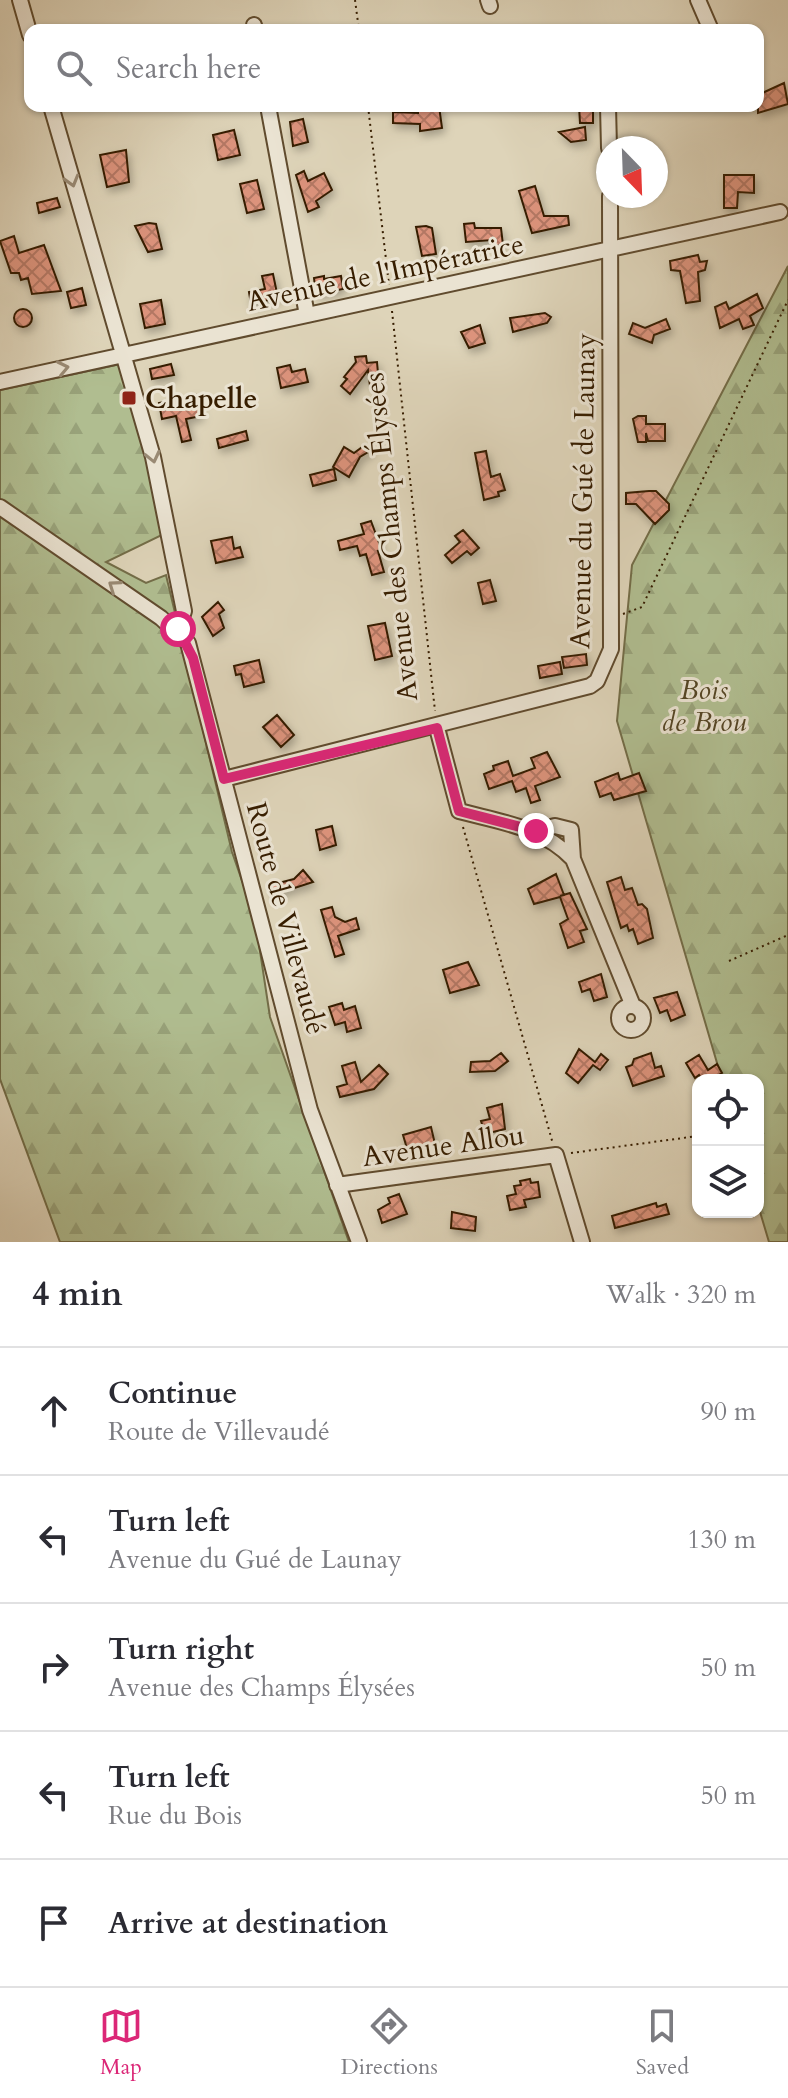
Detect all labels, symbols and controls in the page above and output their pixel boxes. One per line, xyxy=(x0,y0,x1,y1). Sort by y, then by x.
search box xyxy=(24,24,764,112)
icon: search xyxy=(52,46,96,90)
text: Search here xyxy=(116,48,261,89)
north arrow xyxy=(596,136,668,208)
one-way arrow xyxy=(63,174,79,187)
street label: Avenue de l'Impératrice xyxy=(243,225,527,321)
street label: Avenue du Gué de Launay xyxy=(561,332,605,649)
one-way arrow xyxy=(56,360,69,377)
street label: Avenue des Champs Élysées xyxy=(355,371,427,703)
place label: Chapelle xyxy=(145,380,257,418)
marker: Chapelle xyxy=(120,389,138,407)
one-way arrow xyxy=(143,449,160,463)
one-way arrow xyxy=(109,581,123,596)
route start xyxy=(160,611,196,647)
park label: Bois de Brou xyxy=(661,671,747,741)
street label: Route de Villevaudé xyxy=(237,798,335,1038)
route end xyxy=(518,813,554,849)
map controls xyxy=(692,1074,764,1218)
button: locate xyxy=(692,1074,764,1146)
street label: Avenue Allou xyxy=(360,1116,526,1176)
button: layers xyxy=(692,1146,764,1218)
text: 4 min xyxy=(32,1271,123,1317)
text: Walk · 320 m xyxy=(606,1277,756,1312)
text: Continue xyxy=(108,1373,237,1414)
icon: ahead xyxy=(32,1389,76,1433)
text: 90 m xyxy=(700,1394,756,1429)
text: Route de Villevaudé xyxy=(108,1414,330,1449)
text: Turn left xyxy=(108,1501,230,1542)
icon: left xyxy=(32,1517,76,1561)
text: 130 m xyxy=(687,1522,756,1557)
text: Avenue du Gué de Launay xyxy=(108,1542,402,1577)
text: Turn right xyxy=(108,1629,254,1670)
icon: right xyxy=(32,1645,76,1689)
text: 50 m xyxy=(700,1650,756,1685)
text: Avenue des Champs Élysées xyxy=(108,1670,415,1705)
text: Turn left xyxy=(108,1757,230,1798)
icon: left xyxy=(32,1773,76,1817)
text: 50 m xyxy=(700,1778,756,1813)
text: Rue du Bois xyxy=(108,1798,242,1833)
icon: arrive xyxy=(32,1901,76,1945)
text: Arrive at destination xyxy=(108,1903,388,1944)
tab: Map xyxy=(99,2004,143,2082)
tab: Directions xyxy=(341,2004,438,2082)
tab: Saved xyxy=(636,2004,689,2082)

